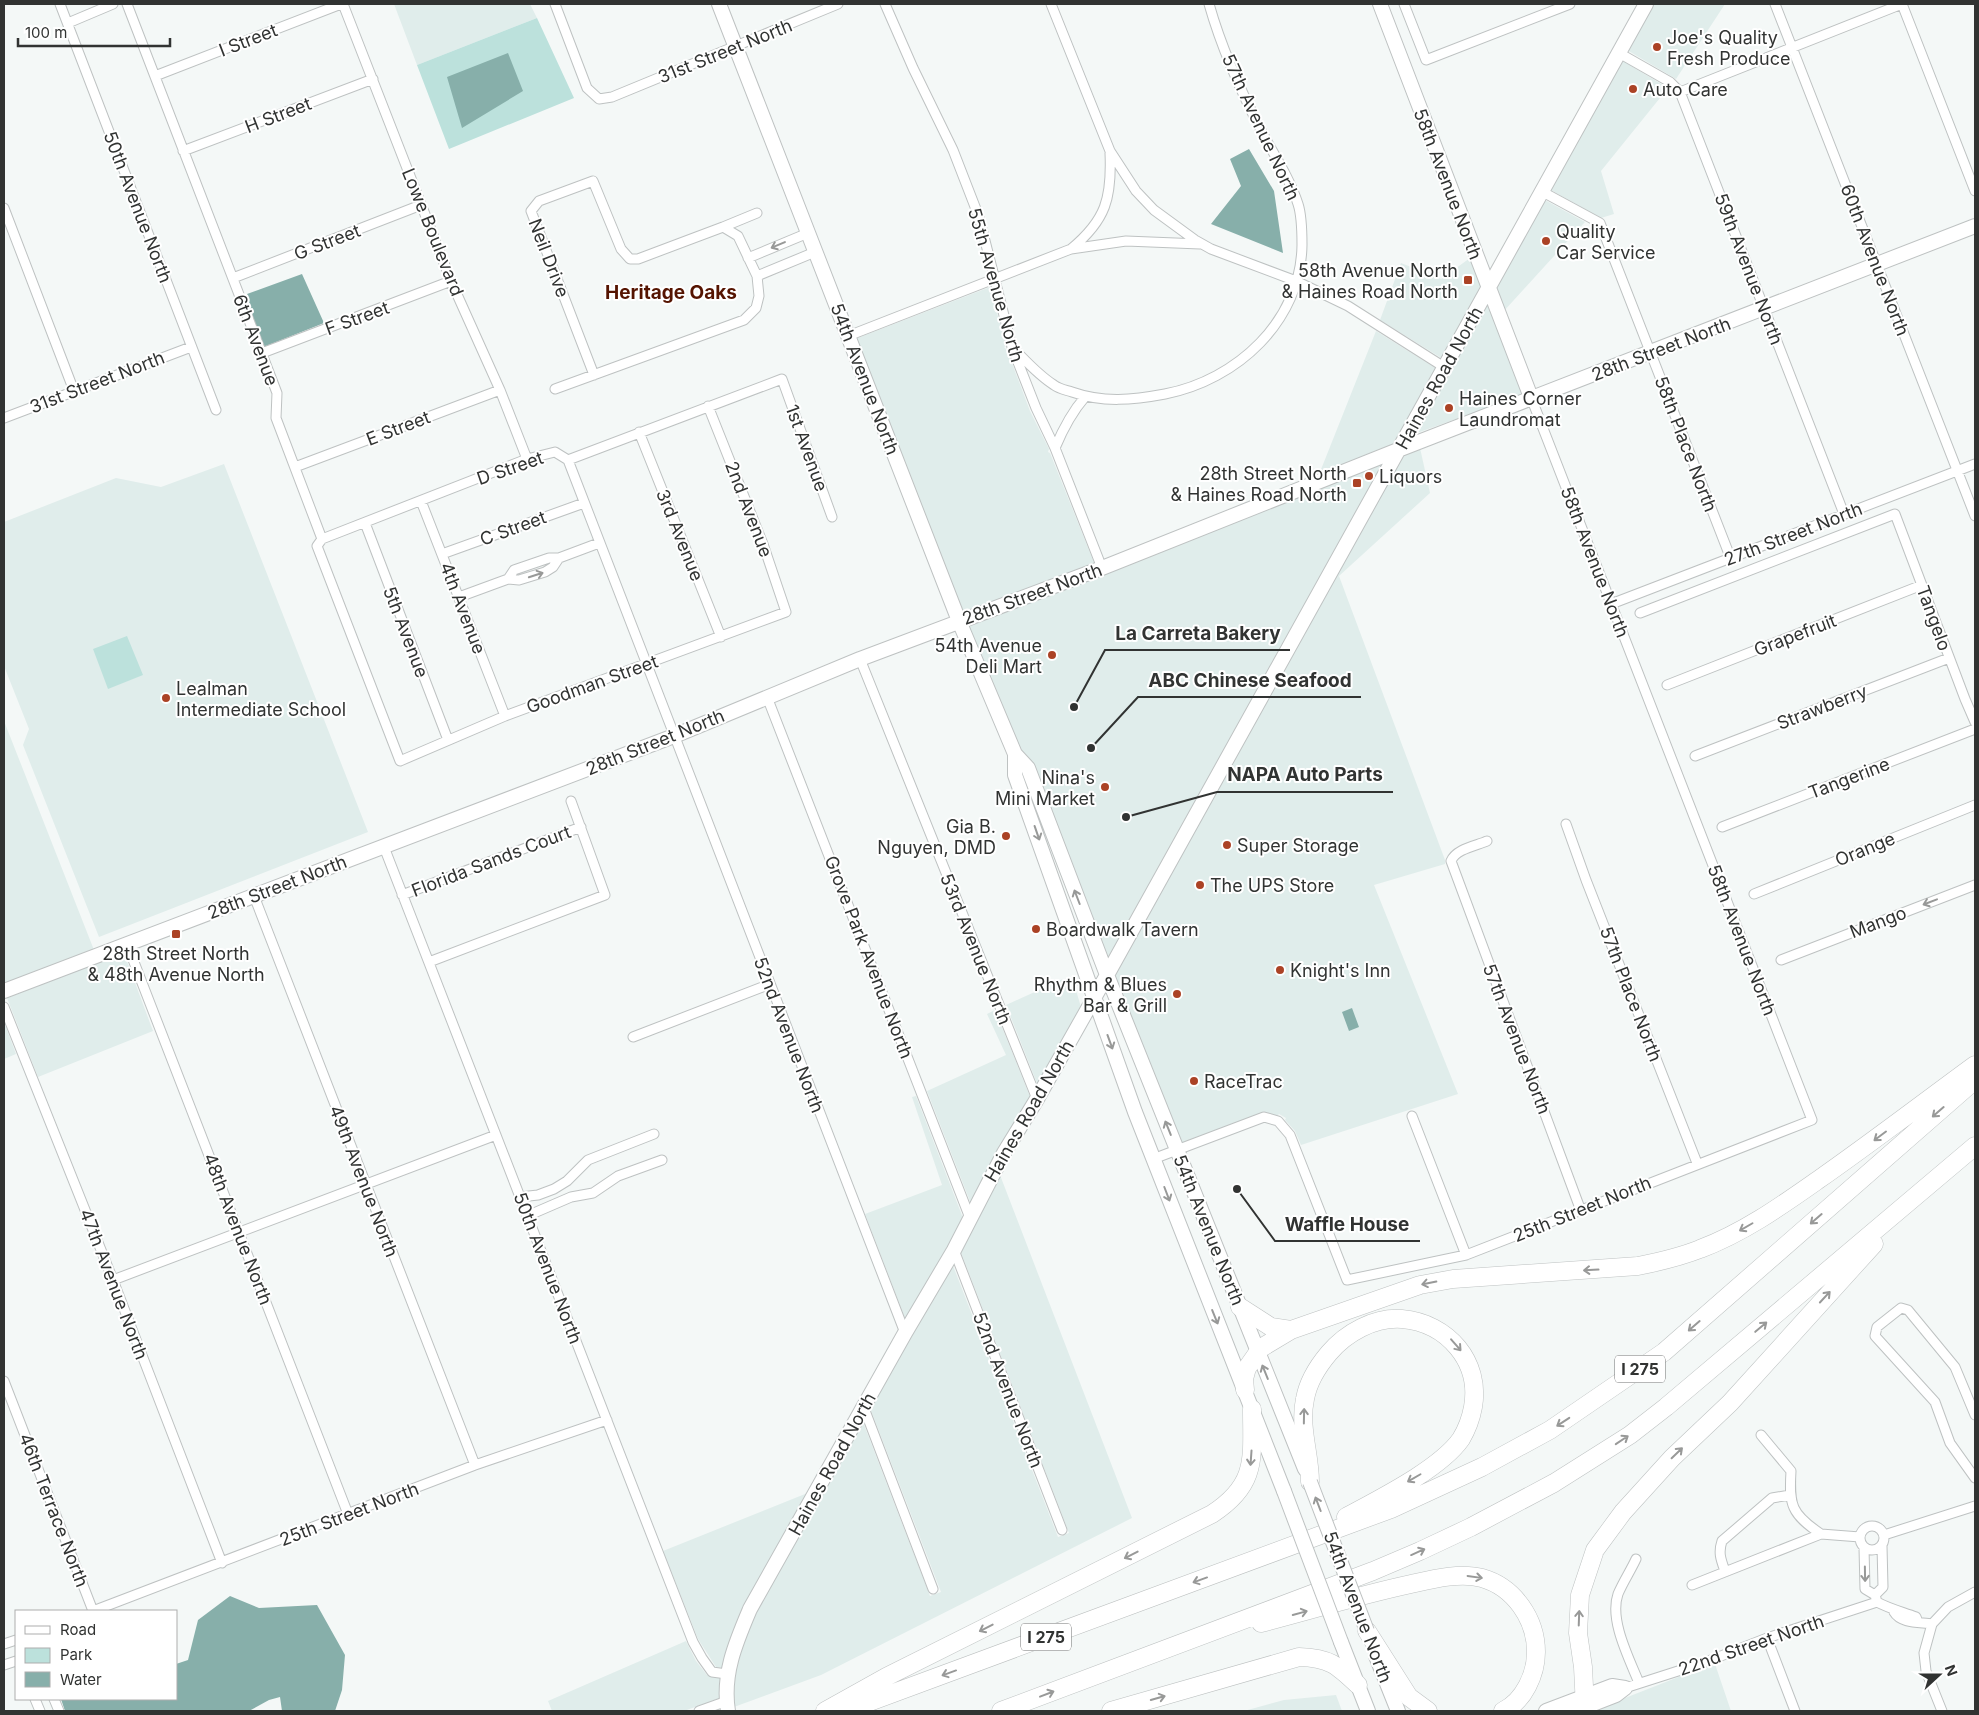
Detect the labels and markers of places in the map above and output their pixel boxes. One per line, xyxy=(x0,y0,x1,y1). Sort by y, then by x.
place label: Joe's Quality Fresh Produce xyxy=(1667,27,1791,69)
marker: Joe's Quality Fresh Produce xyxy=(1651,41,1663,53)
place label: Auto Care xyxy=(1643,79,1728,100)
marker: Auto Care xyxy=(1627,83,1639,95)
place label: Quality Car Service xyxy=(1556,221,1655,263)
marker: Quality Car Service xyxy=(1540,235,1552,247)
place label: 58th Avenue North & Haines Road North xyxy=(1281,260,1458,302)
marker: 58th Avenue North & Haines Road North xyxy=(1462,274,1474,286)
place label: Haines Corner Laundromat xyxy=(1459,388,1582,430)
marker: Haines Corner Laundromat xyxy=(1443,402,1455,414)
place label: 28th Street North & Haines Road North xyxy=(1170,463,1347,505)
place label: Liquors xyxy=(1379,466,1442,487)
marker: Liquors xyxy=(1363,470,1375,482)
marker: 28th Street North & Haines Road North xyxy=(1351,477,1363,489)
callout: La Carreta Bakery xyxy=(1105,616,1290,650)
place label: 54th Avenue Deli Mart xyxy=(935,635,1042,677)
marker: 54th Avenue Deli Mart xyxy=(1046,649,1058,661)
callout: ABC Chinese Seafood xyxy=(1138,663,1361,697)
place label: Lealman Intermediate School xyxy=(176,678,346,720)
marker: Lealman Intermediate School xyxy=(160,692,172,704)
callout: NAPA Auto Parts xyxy=(1217,758,1393,792)
place label: Nina's Mini Market xyxy=(995,767,1095,809)
marker: Nina's Mini Market xyxy=(1099,781,1111,793)
place label: Gia B. Nguyen, DMD xyxy=(877,816,996,858)
marker: Gia B. Nguyen, DMD xyxy=(1000,830,1012,842)
place label: Super Storage xyxy=(1237,835,1359,856)
marker: Super Storage xyxy=(1221,839,1233,851)
place label: The UPS Store xyxy=(1210,875,1334,896)
marker: The UPS Store xyxy=(1194,879,1206,891)
place label: Boardwalk Tavern xyxy=(1046,919,1199,940)
marker: Boardwalk Tavern xyxy=(1030,923,1042,935)
marker: 28th Street North & 48th Avenue North xyxy=(170,928,182,940)
place label: 28th Street North & 48th Avenue North xyxy=(87,943,265,985)
place label: Knight's Inn xyxy=(1290,960,1391,981)
marker: Knight's Inn xyxy=(1274,964,1286,976)
place label: Rhythm & Blues Bar & Grill xyxy=(1034,974,1167,1016)
marker: Rhythm & Blues Bar & Grill xyxy=(1171,988,1183,1000)
place label: RaceTrac xyxy=(1204,1071,1283,1092)
marker: RaceTrac xyxy=(1188,1075,1200,1087)
callout: Waffle House xyxy=(1275,1207,1420,1241)

